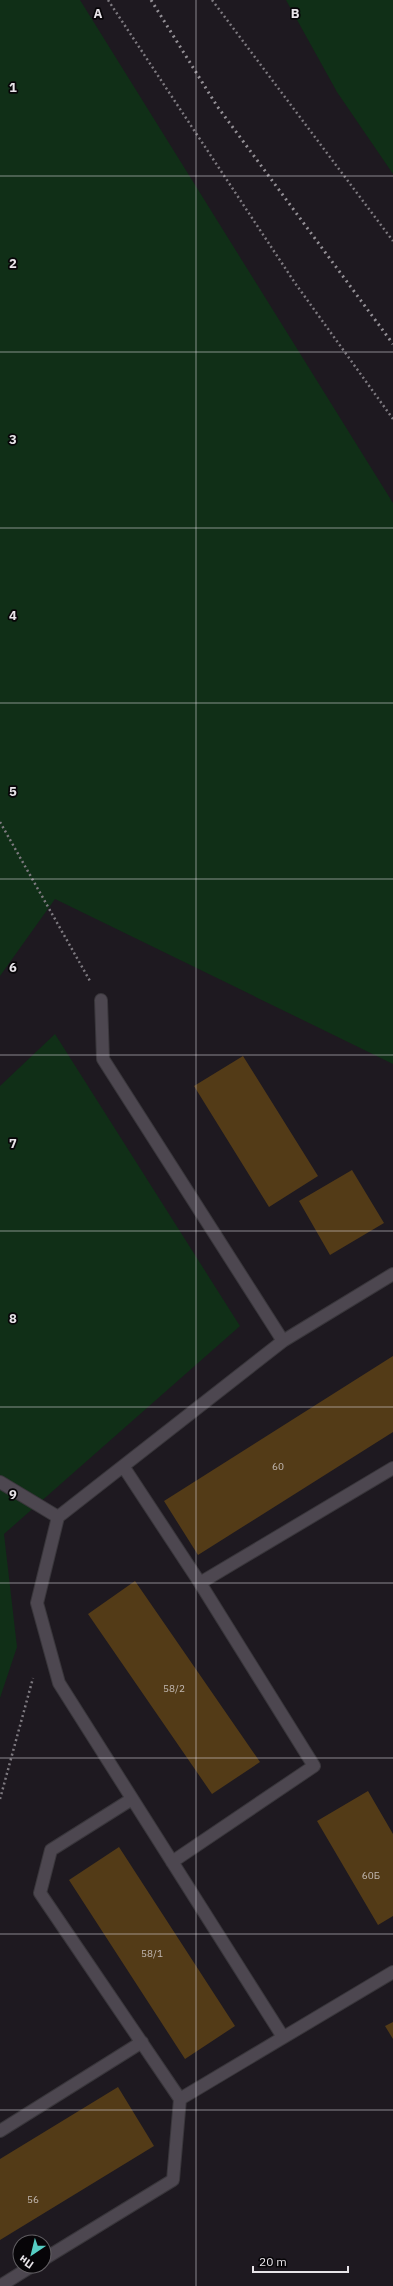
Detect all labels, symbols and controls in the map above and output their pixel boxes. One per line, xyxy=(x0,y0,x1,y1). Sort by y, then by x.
text: A xyxy=(94,5,103,22)
text: B xyxy=(291,5,300,22)
text: 1 xyxy=(9,79,17,96)
text: 2 xyxy=(9,255,17,272)
text: 3 xyxy=(9,431,17,448)
text: 4 xyxy=(9,607,17,624)
text: 5 xyxy=(9,783,17,800)
text: 6 xyxy=(9,959,17,976)
text: 7 xyxy=(9,1135,17,1152)
text: 8 xyxy=(9,1310,17,1327)
house number: 60 xyxy=(272,1460,284,1473)
text: 9 xyxy=(9,1486,17,1503)
house number: 58/2 xyxy=(163,1682,185,1695)
house number: 60Б xyxy=(362,1869,380,1882)
house number: 58/1 xyxy=(141,1947,163,1960)
house number: 56 xyxy=(27,2193,39,2206)
north arrow xyxy=(12,2234,52,2274)
scale bar xyxy=(253,2248,348,2274)
text: Пн xyxy=(16,2252,36,2272)
text: 20 m xyxy=(259,2254,287,2269)

